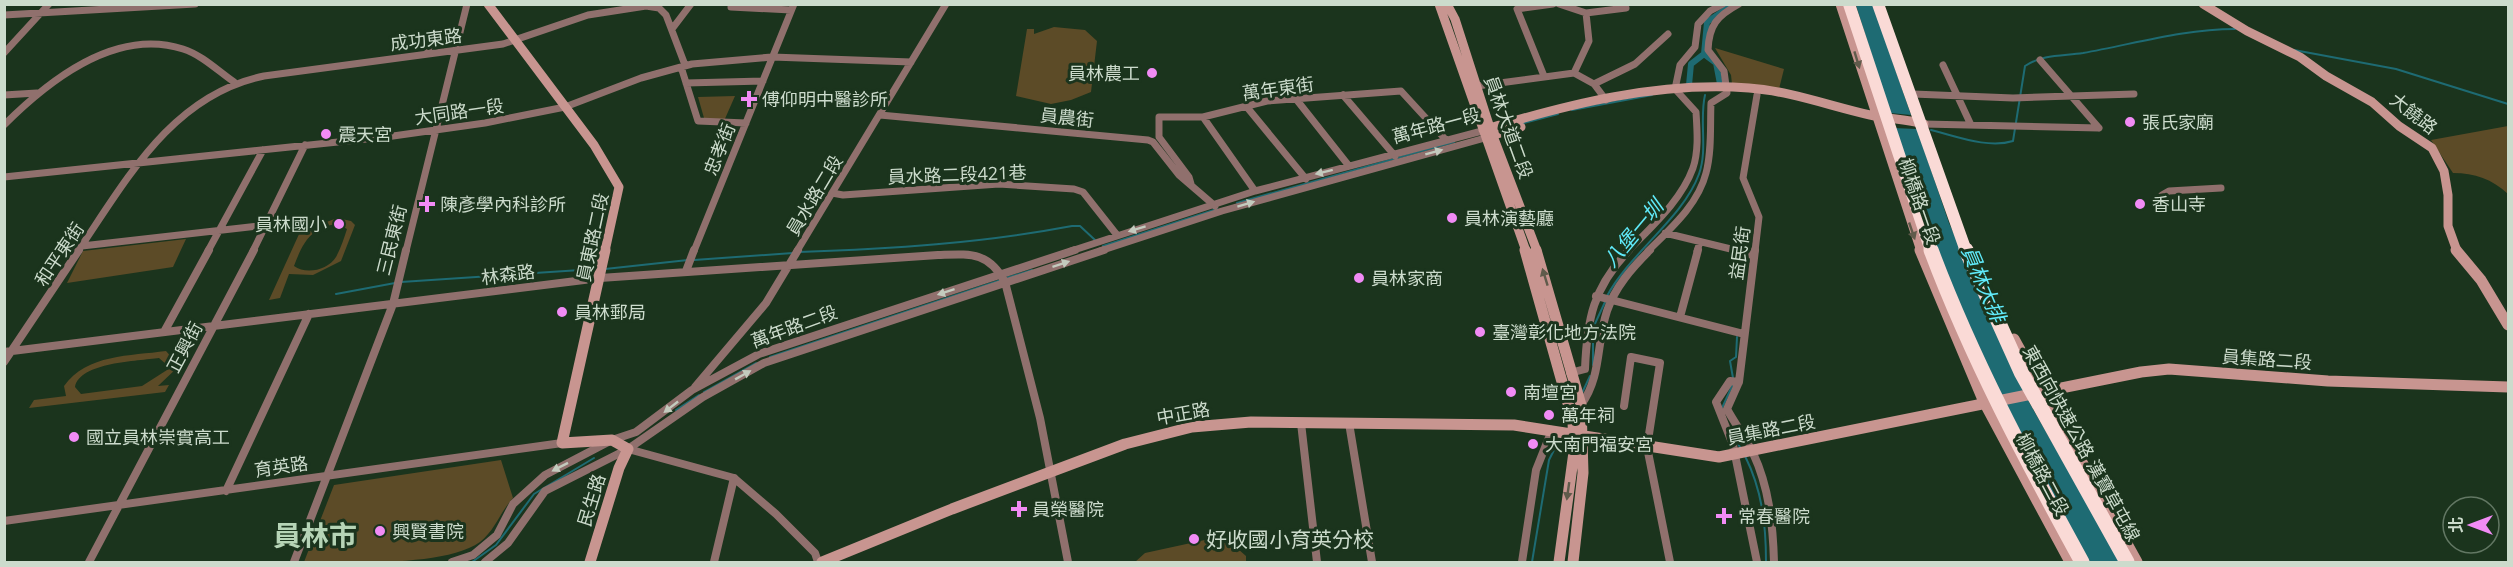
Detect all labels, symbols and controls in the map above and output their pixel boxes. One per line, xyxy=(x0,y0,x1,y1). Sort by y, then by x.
street label: 成功東路 xyxy=(389,23,463,55)
one-way arrow xyxy=(1853,51,1862,69)
place label: 員林農工 xyxy=(1068,61,1140,85)
marker: 員林農工 xyxy=(1145,66,1159,80)
street label: 萬年東街 xyxy=(1241,71,1315,105)
street label: 員林大道二段 xyxy=(1479,72,1539,182)
place label: 傅仰明中醫診所 xyxy=(762,87,888,111)
street label: 大饒路 xyxy=(2385,87,2443,139)
marker: 傅仰明中醫診所 xyxy=(740,90,758,108)
street label: 大同路一段 xyxy=(413,93,505,129)
street label: 員農街 xyxy=(1039,102,1095,132)
street label: 萬年路一段 xyxy=(1389,102,1483,148)
place label: 張氏家廟 xyxy=(2142,110,2214,134)
marker: 張氏家廟 xyxy=(2123,115,2137,129)
street label: 忠孝街 xyxy=(698,119,740,179)
place label: 震天宮 xyxy=(338,122,392,146)
marker: 震天宮 xyxy=(319,127,333,141)
one-way arrow xyxy=(1425,147,1443,156)
street label: 員水路二段 xyxy=(781,150,847,240)
street label: 柳橋路一段 xyxy=(1894,155,1946,247)
street label: 員水路二段421巷 xyxy=(887,160,1027,188)
one-way arrow xyxy=(1315,168,1333,178)
street label: 員東路二段 xyxy=(571,190,613,284)
water label: 八堡一圳 xyxy=(1597,191,1671,272)
place label: 陳彥學內科診所 xyxy=(440,192,566,216)
place label: 香山寺 xyxy=(2152,192,2206,216)
marker: 陳彥學內科診所 xyxy=(418,195,436,213)
marker: 香山寺 xyxy=(2133,197,2147,211)
one-way arrow xyxy=(1237,199,1255,208)
street label: 三民東街 xyxy=(371,202,411,278)
place label: 員林演藝廳 xyxy=(1464,206,1554,230)
marker: 員林演藝廳 xyxy=(1445,211,1459,225)
place label: 員林國小 xyxy=(255,212,327,236)
street label: 和平東街 xyxy=(29,217,89,291)
marker: 員林國小 xyxy=(332,217,346,231)
one-way arrow xyxy=(1907,222,1917,240)
one-way arrow xyxy=(1128,225,1146,234)
street label: 益民街 xyxy=(1723,225,1755,281)
water label: 員林大排 xyxy=(1956,242,2013,329)
street label: 林森路 xyxy=(480,259,536,289)
one-way arrow xyxy=(1052,259,1070,269)
place label: 員林家商 xyxy=(1371,266,1443,290)
one-way arrow xyxy=(1539,268,1549,286)
marker: 員林家商 xyxy=(1352,271,1366,285)
one-way arrow xyxy=(937,287,955,297)
street label: 萬年路二段 xyxy=(748,299,840,353)
place label: 員林郵局 xyxy=(574,300,646,324)
marker: 員林郵局 xyxy=(555,305,569,319)
street label: 正興街 xyxy=(161,318,207,376)
place label: 臺灣彰化地方法院 xyxy=(1492,320,1636,344)
marker: 臺灣彰化地方法院 xyxy=(1473,325,1487,339)
street label: 東西向快速公路 漢寶草屯線 xyxy=(2018,341,2146,545)
street label: 員集路二段 xyxy=(2221,344,2313,374)
one-way arrow xyxy=(735,370,752,380)
place label: 南壇宮 xyxy=(1523,380,1577,404)
marker: 南壇宮 xyxy=(1504,385,1518,399)
street label: 中正路 xyxy=(1154,396,1212,430)
one-way arrow xyxy=(663,401,679,413)
place label: 萬年祠 xyxy=(1561,403,1615,427)
marker: 萬年祠 xyxy=(1542,408,1556,422)
street label: 員集路二段 xyxy=(1725,409,1817,449)
place label: 國立員林崇實高工 xyxy=(86,425,230,449)
street label: 柳橋路二段 xyxy=(2011,429,2075,519)
marker: 國立員林崇實高工 xyxy=(67,430,81,444)
place label: 大南門福安宮 xyxy=(1545,432,1653,456)
marker: 大南門福安宮 xyxy=(1526,437,1540,451)
street label: 育英路 xyxy=(253,450,309,482)
one-way arrow xyxy=(552,463,569,472)
street label: 民生路 xyxy=(572,471,610,529)
one-way arrow xyxy=(1564,482,1573,501)
north arrow xyxy=(2441,495,2501,555)
place label: 員榮醫院 xyxy=(1032,497,1104,521)
marker: 員榮醫院 xyxy=(1010,500,1028,518)
place label: 常春醫院 xyxy=(1738,504,1810,528)
marker: 常春醫院 xyxy=(1715,507,1733,525)
district label: 員林市 xyxy=(273,516,357,554)
text: 北 xyxy=(2445,517,2467,533)
place label: 興賢書院 xyxy=(392,519,464,543)
marker: 興賢書院 xyxy=(373,524,387,538)
place label: 好收國小育英分校 xyxy=(1206,525,1374,553)
marker: 好收國小育英分校 xyxy=(1187,532,1201,546)

